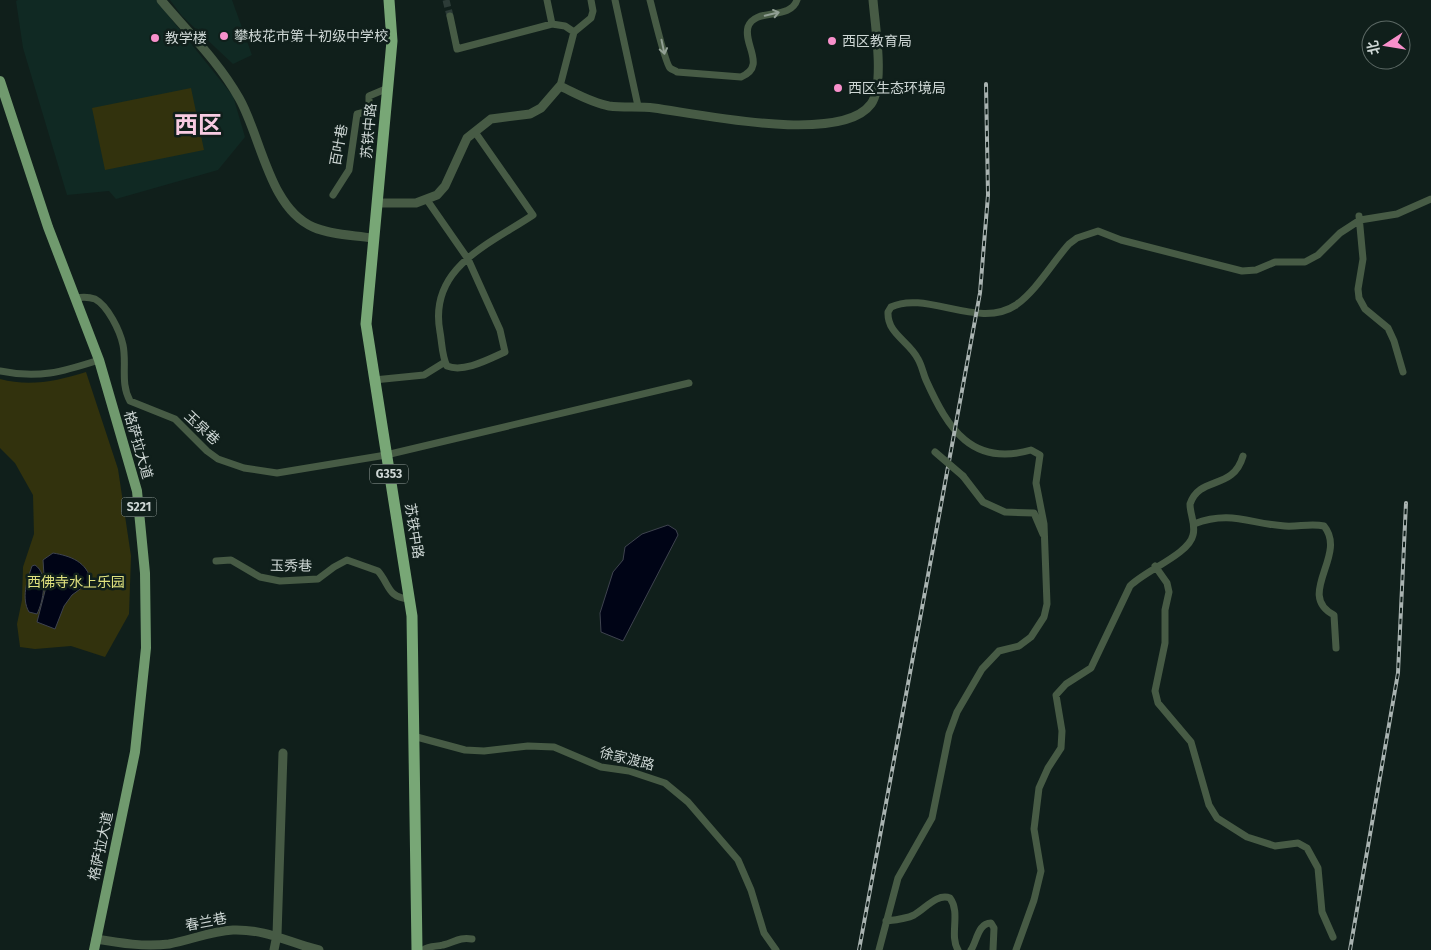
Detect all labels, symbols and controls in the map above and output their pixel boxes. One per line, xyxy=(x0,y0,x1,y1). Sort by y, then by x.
one-way arrow xyxy=(764,9,780,19)
north arrow xyxy=(1361,20,1411,70)
place label: 攀枝花市第十初级中学校 xyxy=(234,28,388,45)
place label: 教学楼 xyxy=(165,30,207,47)
marker: 攀枝花市第十初级中学校 xyxy=(218,30,230,42)
marker: 教学楼 xyxy=(149,32,161,44)
place label: 西区教育局 xyxy=(842,33,912,50)
marker: 西区教育局 xyxy=(826,35,838,47)
one-way arrow xyxy=(659,38,668,54)
text: 北 xyxy=(1364,39,1384,56)
place label: 西区生态环境局 xyxy=(848,80,946,97)
marker: 西区生态环境局 xyxy=(832,82,844,94)
street label: 苏铁中路 xyxy=(358,102,380,160)
district label: 西区 xyxy=(174,111,222,139)
street label: 百叶巷 xyxy=(327,123,351,167)
street label: 玉泉巷 xyxy=(181,407,223,449)
street label: 格萨拉大道 xyxy=(120,409,156,481)
road number: G353 xyxy=(370,464,408,484)
road number: S221 xyxy=(122,498,156,516)
street label: 苏铁中路 xyxy=(401,502,427,560)
street label: 玉秀巷 xyxy=(270,557,312,575)
park label: 西佛寺水上乐园 xyxy=(27,574,125,591)
street label: 徐家渡路 xyxy=(598,744,656,774)
street label: 格萨拉大道 xyxy=(85,810,117,882)
street label: 春兰巷 xyxy=(184,910,228,934)

